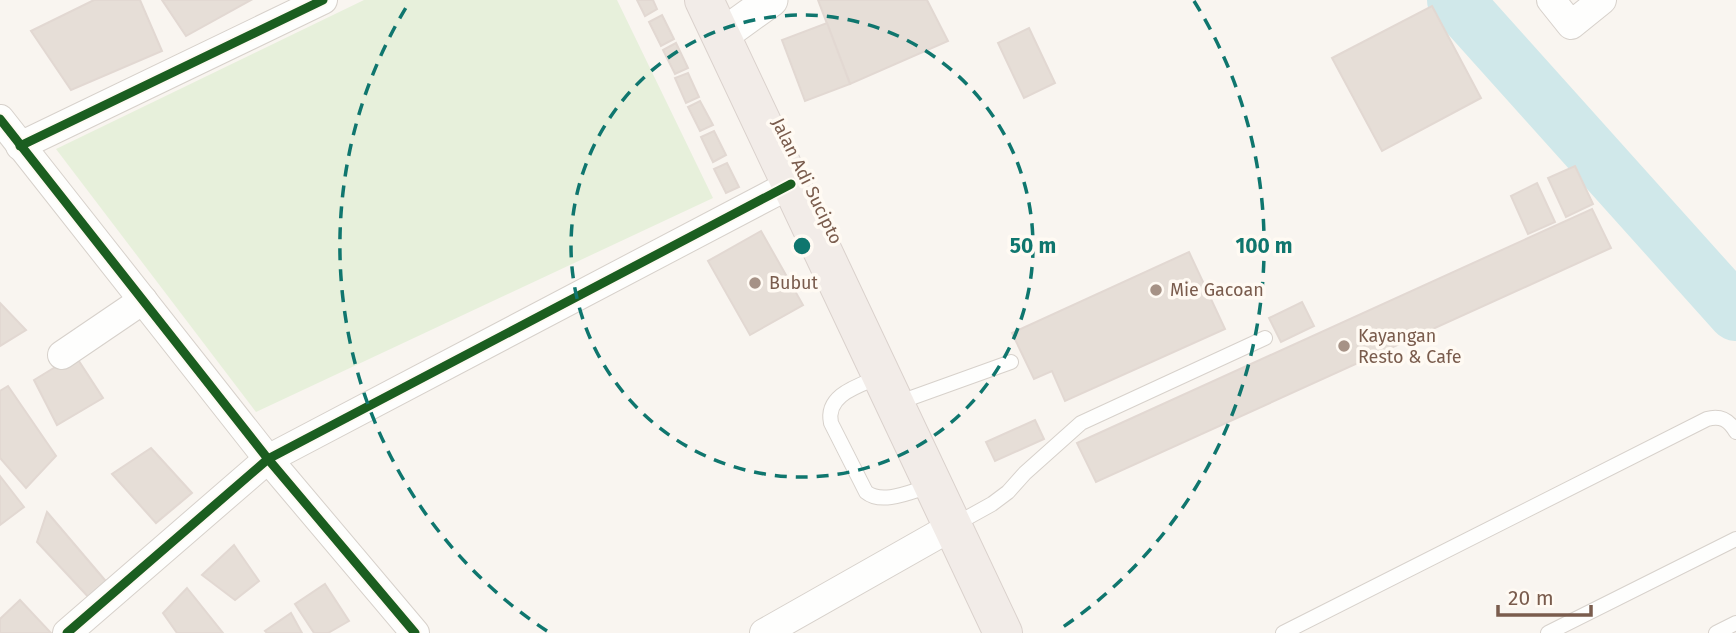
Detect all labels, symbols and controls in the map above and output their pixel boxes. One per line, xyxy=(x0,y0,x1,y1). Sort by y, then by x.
street label: Jalan Adi Sucipto xyxy=(767,114,847,248)
text: 50 m xyxy=(1010,233,1056,259)
text: 100 m xyxy=(1235,233,1293,259)
centre of rings xyxy=(790,234,814,258)
place label: Bubut xyxy=(769,272,819,294)
marker: Bubut xyxy=(747,275,763,291)
place label: Mie Gacoan xyxy=(1170,279,1264,301)
marker: Mie Gacoan xyxy=(1148,282,1164,298)
place label: Kayangan Resto & Cafe xyxy=(1358,325,1462,368)
marker: Kayangan Resto & Cafe xyxy=(1336,338,1352,354)
scale bar xyxy=(1498,574,1591,618)
text: 20 m xyxy=(1508,585,1554,611)

